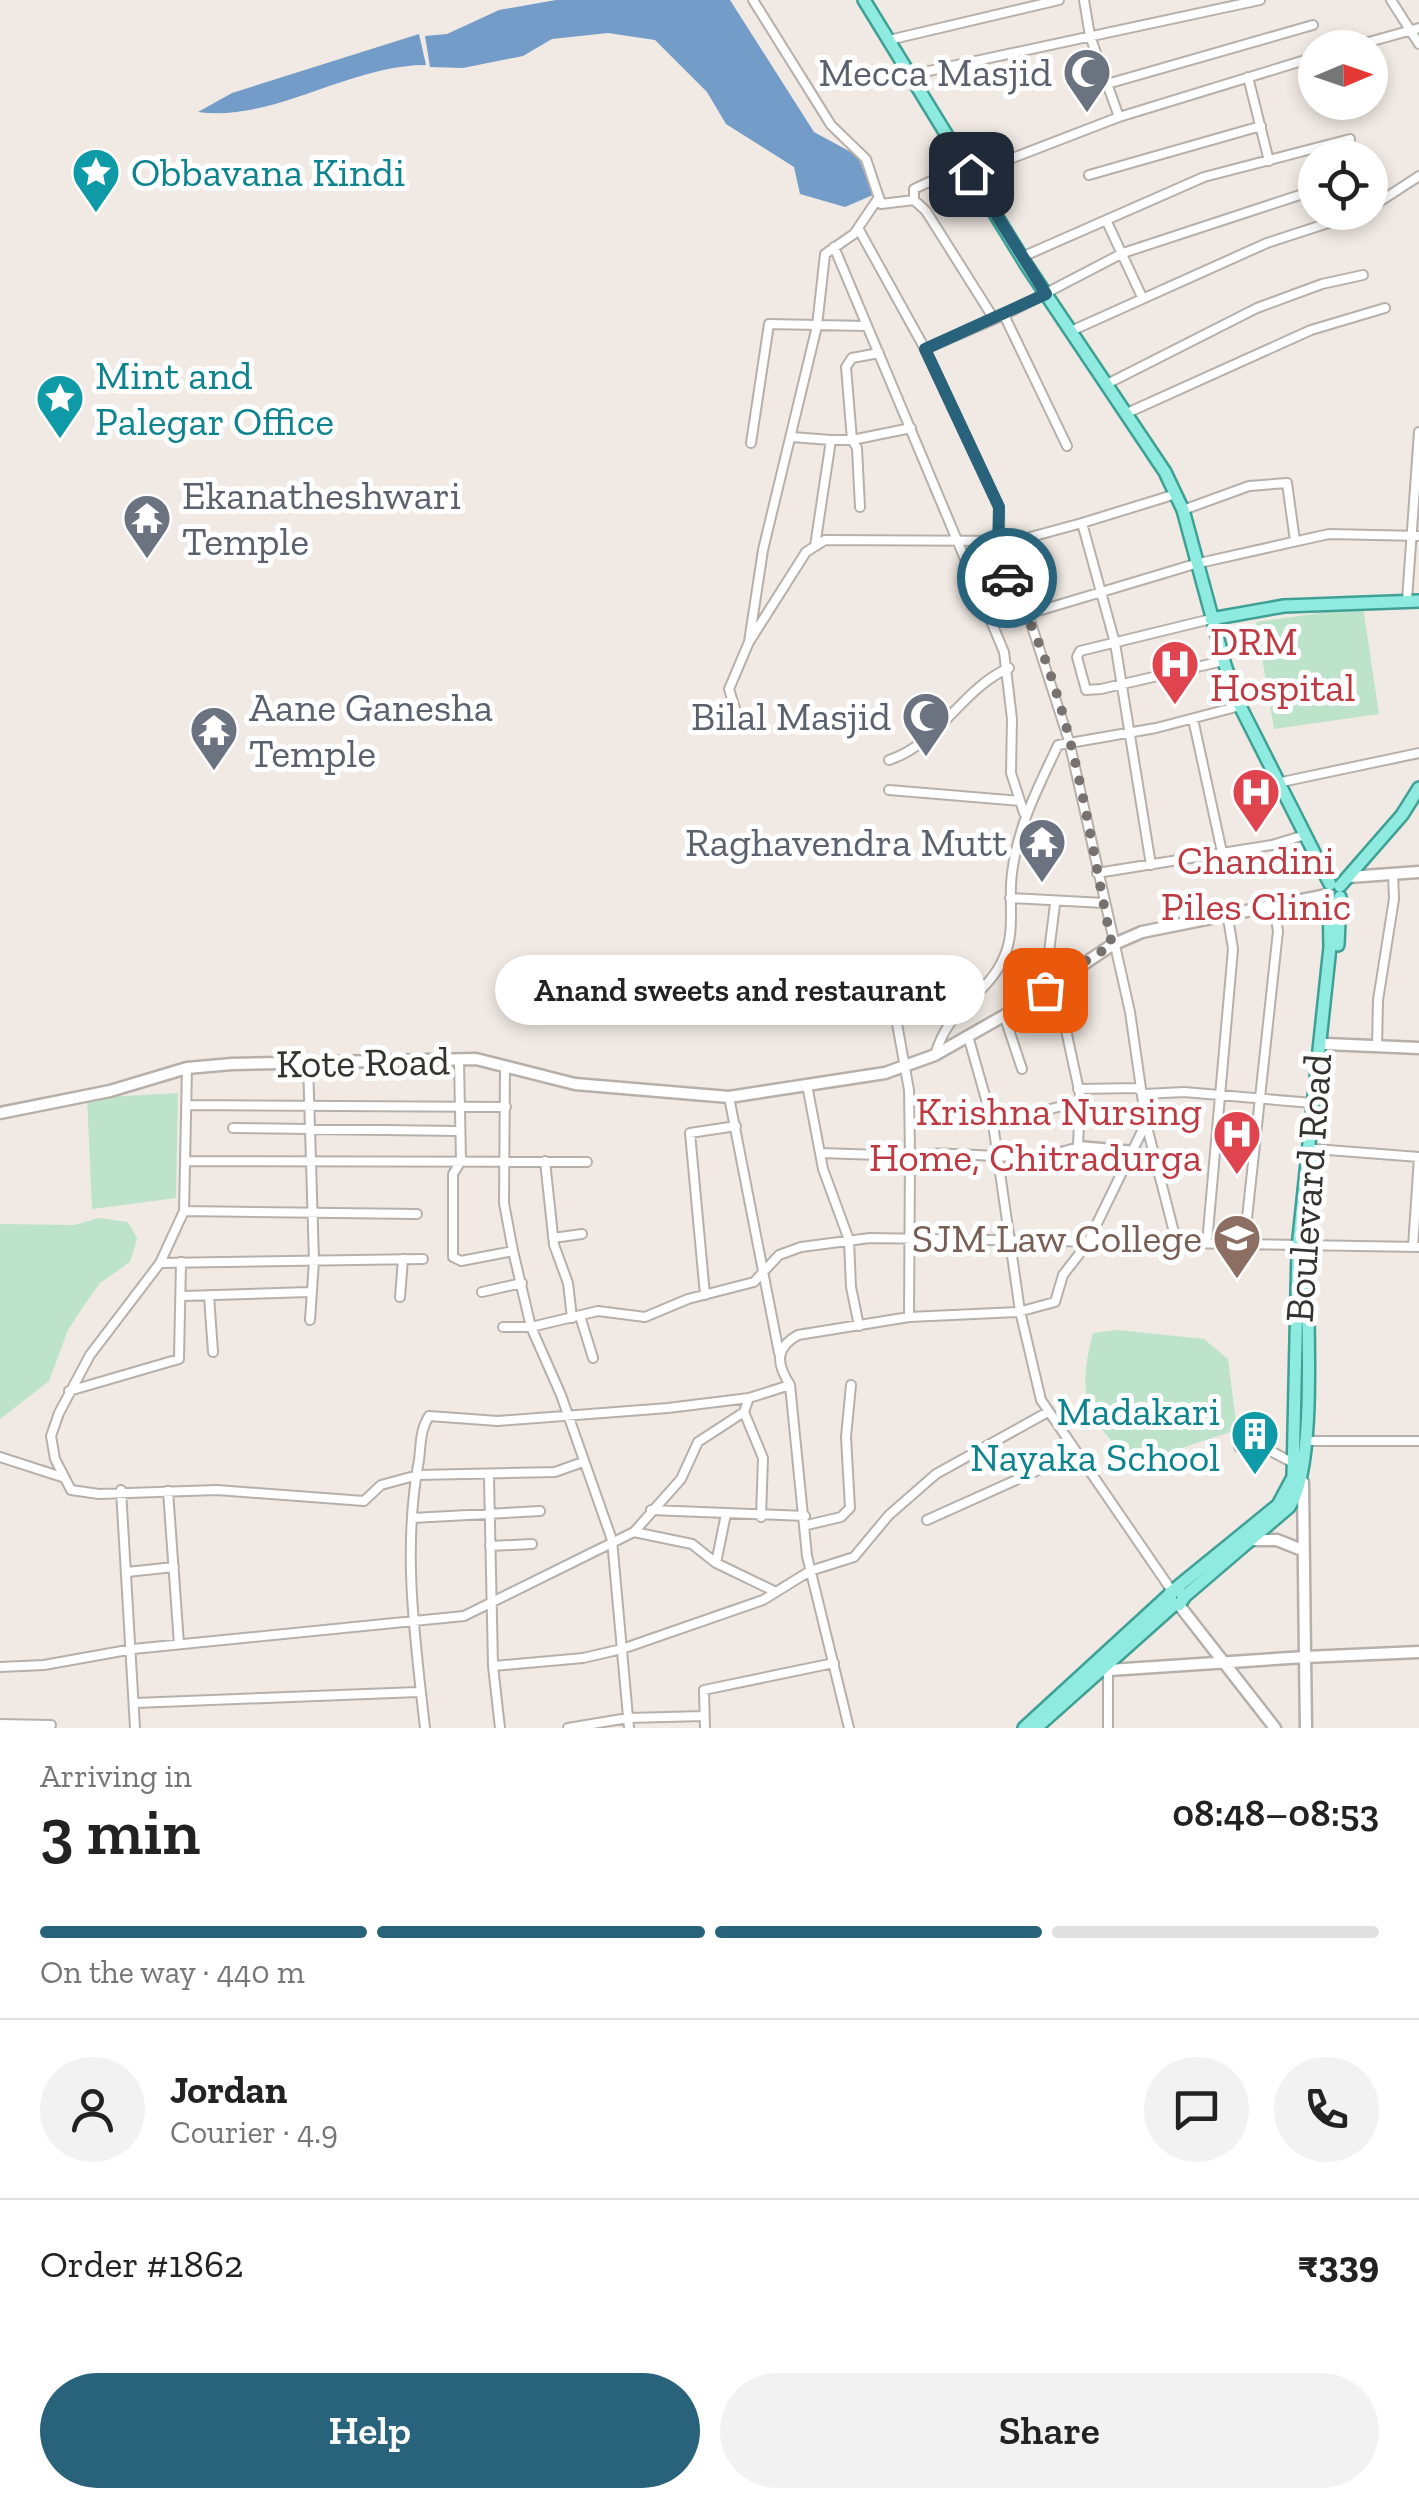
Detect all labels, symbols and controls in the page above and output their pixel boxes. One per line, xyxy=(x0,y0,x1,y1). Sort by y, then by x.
north arrow xyxy=(1298,30,1388,120)
map controls xyxy=(1298,30,1388,230)
mosque icon: Mecca Masjid xyxy=(1061,46,1113,114)
place label: Mecca Masjid xyxy=(819,48,1052,96)
pin xyxy=(929,132,1014,217)
button: locate xyxy=(1298,140,1388,230)
place icon: Obbavana Kindi xyxy=(70,146,122,214)
icon: home xyxy=(944,147,999,202)
place label: Obbavana Kindi xyxy=(131,148,405,196)
place label: Mint and Palegar Office xyxy=(95,351,334,445)
place icon: Mint and Palegar Office xyxy=(34,372,86,440)
place label: Ekanatheshwari Temple xyxy=(182,471,461,565)
temple icon: Ekanatheshwari Temple xyxy=(121,492,173,560)
courier xyxy=(957,528,1057,628)
icon: car xyxy=(980,551,1035,606)
place label: DRM Hospital xyxy=(1210,617,1355,711)
hospital icon: DRM Hospital xyxy=(1149,638,1201,706)
place label: Aane Ganesha Temple xyxy=(249,683,493,777)
mosque icon: Bilal Masjid xyxy=(900,690,952,758)
place label: Bilal Masjid xyxy=(691,692,891,740)
temple icon: Aane Ganesha Temple xyxy=(188,704,240,772)
hospital icon: Chandini Piles Clinic xyxy=(1230,766,1282,834)
temple icon: Raghavendra Mutt xyxy=(1016,816,1068,884)
place label: Raghavendra Mutt xyxy=(685,818,1007,866)
place label: Chandini Piles Clinic xyxy=(1161,836,1351,930)
pin xyxy=(1003,948,1088,1033)
callout: Anand sweets and restaurant xyxy=(495,955,985,1025)
icon: bag xyxy=(1018,963,1073,1018)
text: Anand sweets and restaurant xyxy=(534,971,946,1009)
street label: Kote Road xyxy=(276,1036,451,1088)
street label: Boulevard Road xyxy=(1275,1052,1341,1324)
place label: Krishna Nursing Home, Chitradurga xyxy=(869,1087,1202,1181)
hospital icon: Krishna Nursing Home, Chitradurga xyxy=(1211,1108,1263,1176)
school or university icon: SJM Law College xyxy=(1211,1212,1263,1280)
place label: SJM Law College xyxy=(912,1214,1202,1262)
place label: Madakari Nayaka School xyxy=(970,1387,1220,1481)
building icon: Madakari Nayaka School xyxy=(1229,1408,1281,1476)
text: Arriving in xyxy=(40,1757,192,1795)
text: 08:48–08:53 xyxy=(1172,1790,1379,1836)
text: 3 min xyxy=(40,1793,200,1871)
text: On the way · 440 m xyxy=(40,1953,305,1991)
button: person xyxy=(40,2057,145,2162)
button: chat xyxy=(1144,2057,1249,2162)
button: phone xyxy=(1274,2057,1379,2162)
text: Jordan xyxy=(170,2067,287,2113)
text: Courier · 4.9 xyxy=(170,2113,338,2151)
text: Order #1862 xyxy=(40,2241,244,2287)
text: ₹339 xyxy=(1298,2241,1379,2287)
button: Help xyxy=(40,2373,700,2488)
button: Share xyxy=(720,2373,1379,2488)

